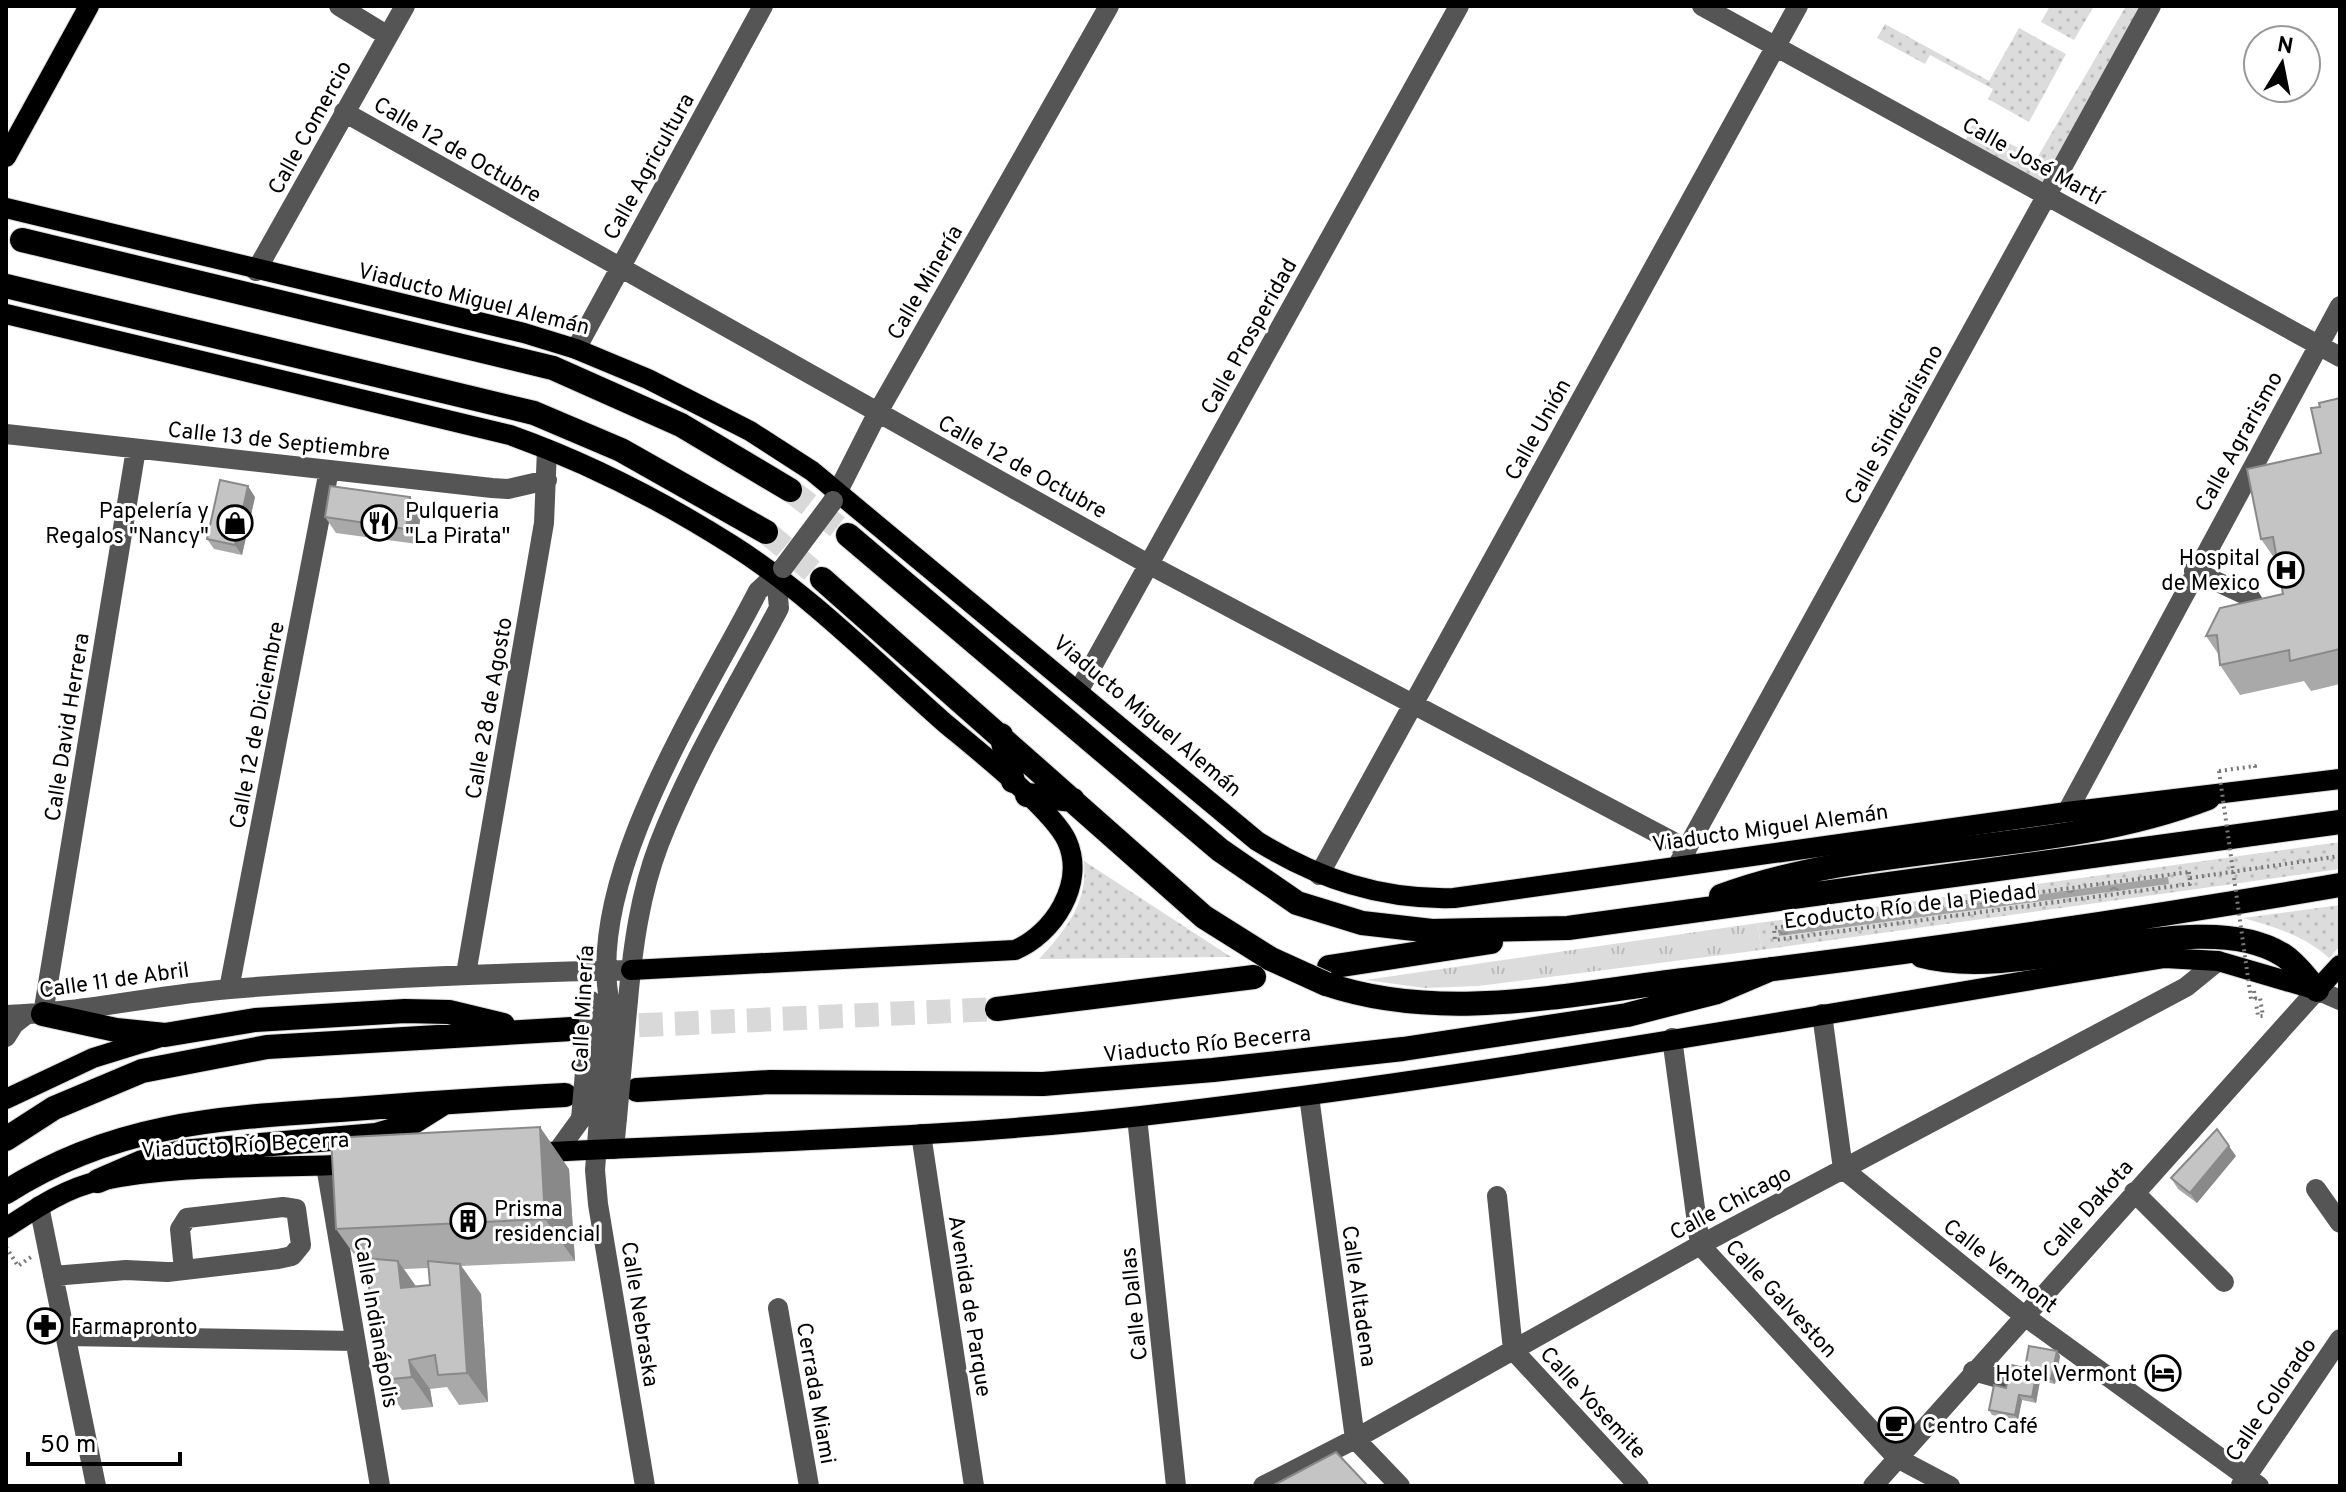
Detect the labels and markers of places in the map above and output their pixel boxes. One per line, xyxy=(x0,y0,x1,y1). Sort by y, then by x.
place label: Papelería y Regalos "Nancy" xyxy=(45,499,209,551)
place label: Pulqueria "La Pirata" xyxy=(405,499,510,551)
shop icon: Papelería y Regalos "Nancy" xyxy=(216,504,254,542)
restaurant icon: Pulqueria "La Pirata" xyxy=(360,504,398,542)
place label: Hospital de Mexico xyxy=(2161,546,2260,598)
hospital icon: Hospital de Mexico xyxy=(2267,551,2305,589)
place label: Prisma residencial xyxy=(494,1197,601,1249)
building icon: Prisma residencial xyxy=(449,1202,487,1240)
pharmacy icon: Farmapronto xyxy=(26,1307,64,1345)
place label: Farmapronto xyxy=(71,1315,197,1342)
hotel icon: Hotel Vermont xyxy=(2144,1354,2182,1392)
place label: Hotel Vermont xyxy=(1995,1362,2137,1389)
cafe icon: Centro Café xyxy=(1877,1406,1915,1444)
place label: Centro Café xyxy=(1922,1414,2038,1441)

